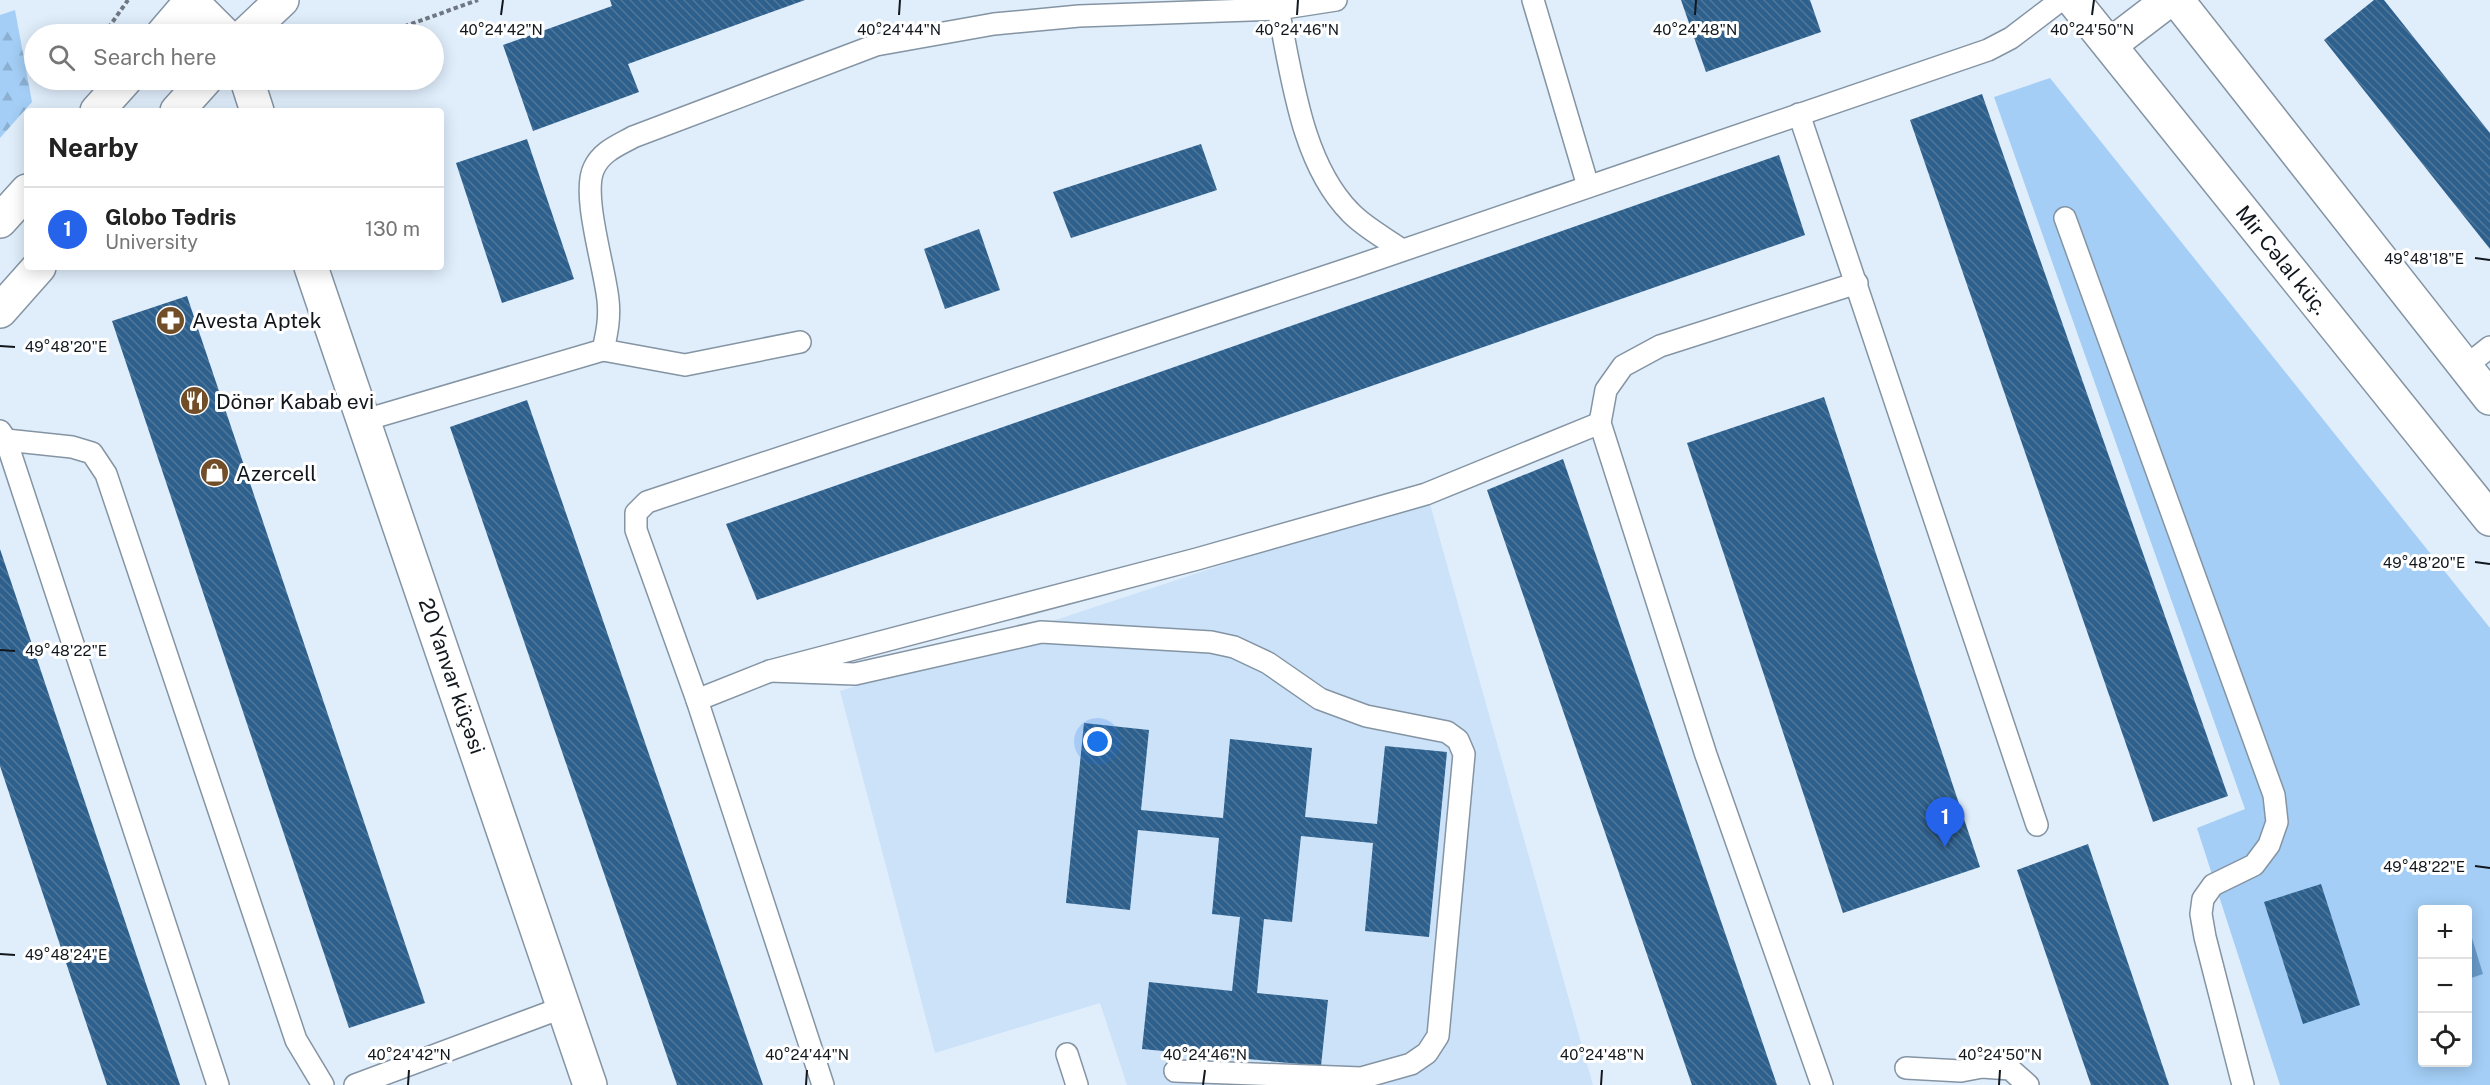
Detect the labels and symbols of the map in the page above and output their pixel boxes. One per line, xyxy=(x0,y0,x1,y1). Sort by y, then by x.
text: 40°24'42"N xyxy=(459,21,543,38)
text: 40°24'44"N xyxy=(857,21,941,38)
text: 40°24'46"N xyxy=(1255,21,1339,38)
text: 40°24'48"N xyxy=(1653,21,1737,38)
text: 40°24'50"N xyxy=(2050,21,2134,38)
street label: Mir Cəlal küç. xyxy=(2231,201,2333,319)
text: 49°48'18"E xyxy=(2384,250,2464,267)
pharmacy icon: Avesta Aptek xyxy=(155,304,187,336)
place label: Avesta Aptek xyxy=(192,308,322,333)
text: 49°48'20"E xyxy=(25,338,107,355)
restaurant icon: Dönər Kabab evi xyxy=(179,385,211,417)
place label: Dönər Kabab evi xyxy=(216,389,374,414)
shop icon: Azercell xyxy=(199,457,231,489)
place label: Azercell xyxy=(236,461,317,486)
text: 49°48'20"E xyxy=(2383,554,2465,571)
street label: 20 Yanvar küçəsi xyxy=(414,595,490,757)
text: 49°48'22"E xyxy=(25,642,107,659)
your location xyxy=(1083,727,1112,756)
pin: 1 xyxy=(1926,798,1964,847)
text: 49°48'22"E xyxy=(2383,858,2465,875)
text: 49°48'24"E xyxy=(25,946,107,963)
text: 40°24'42"N xyxy=(367,1046,451,1063)
text: 40°24'44"N xyxy=(765,1046,849,1063)
text: 40°24'46"N xyxy=(1163,1046,1247,1063)
text: 40°24'48"N xyxy=(1560,1046,1644,1063)
text: 40°24'50"N xyxy=(1958,1046,2042,1063)

